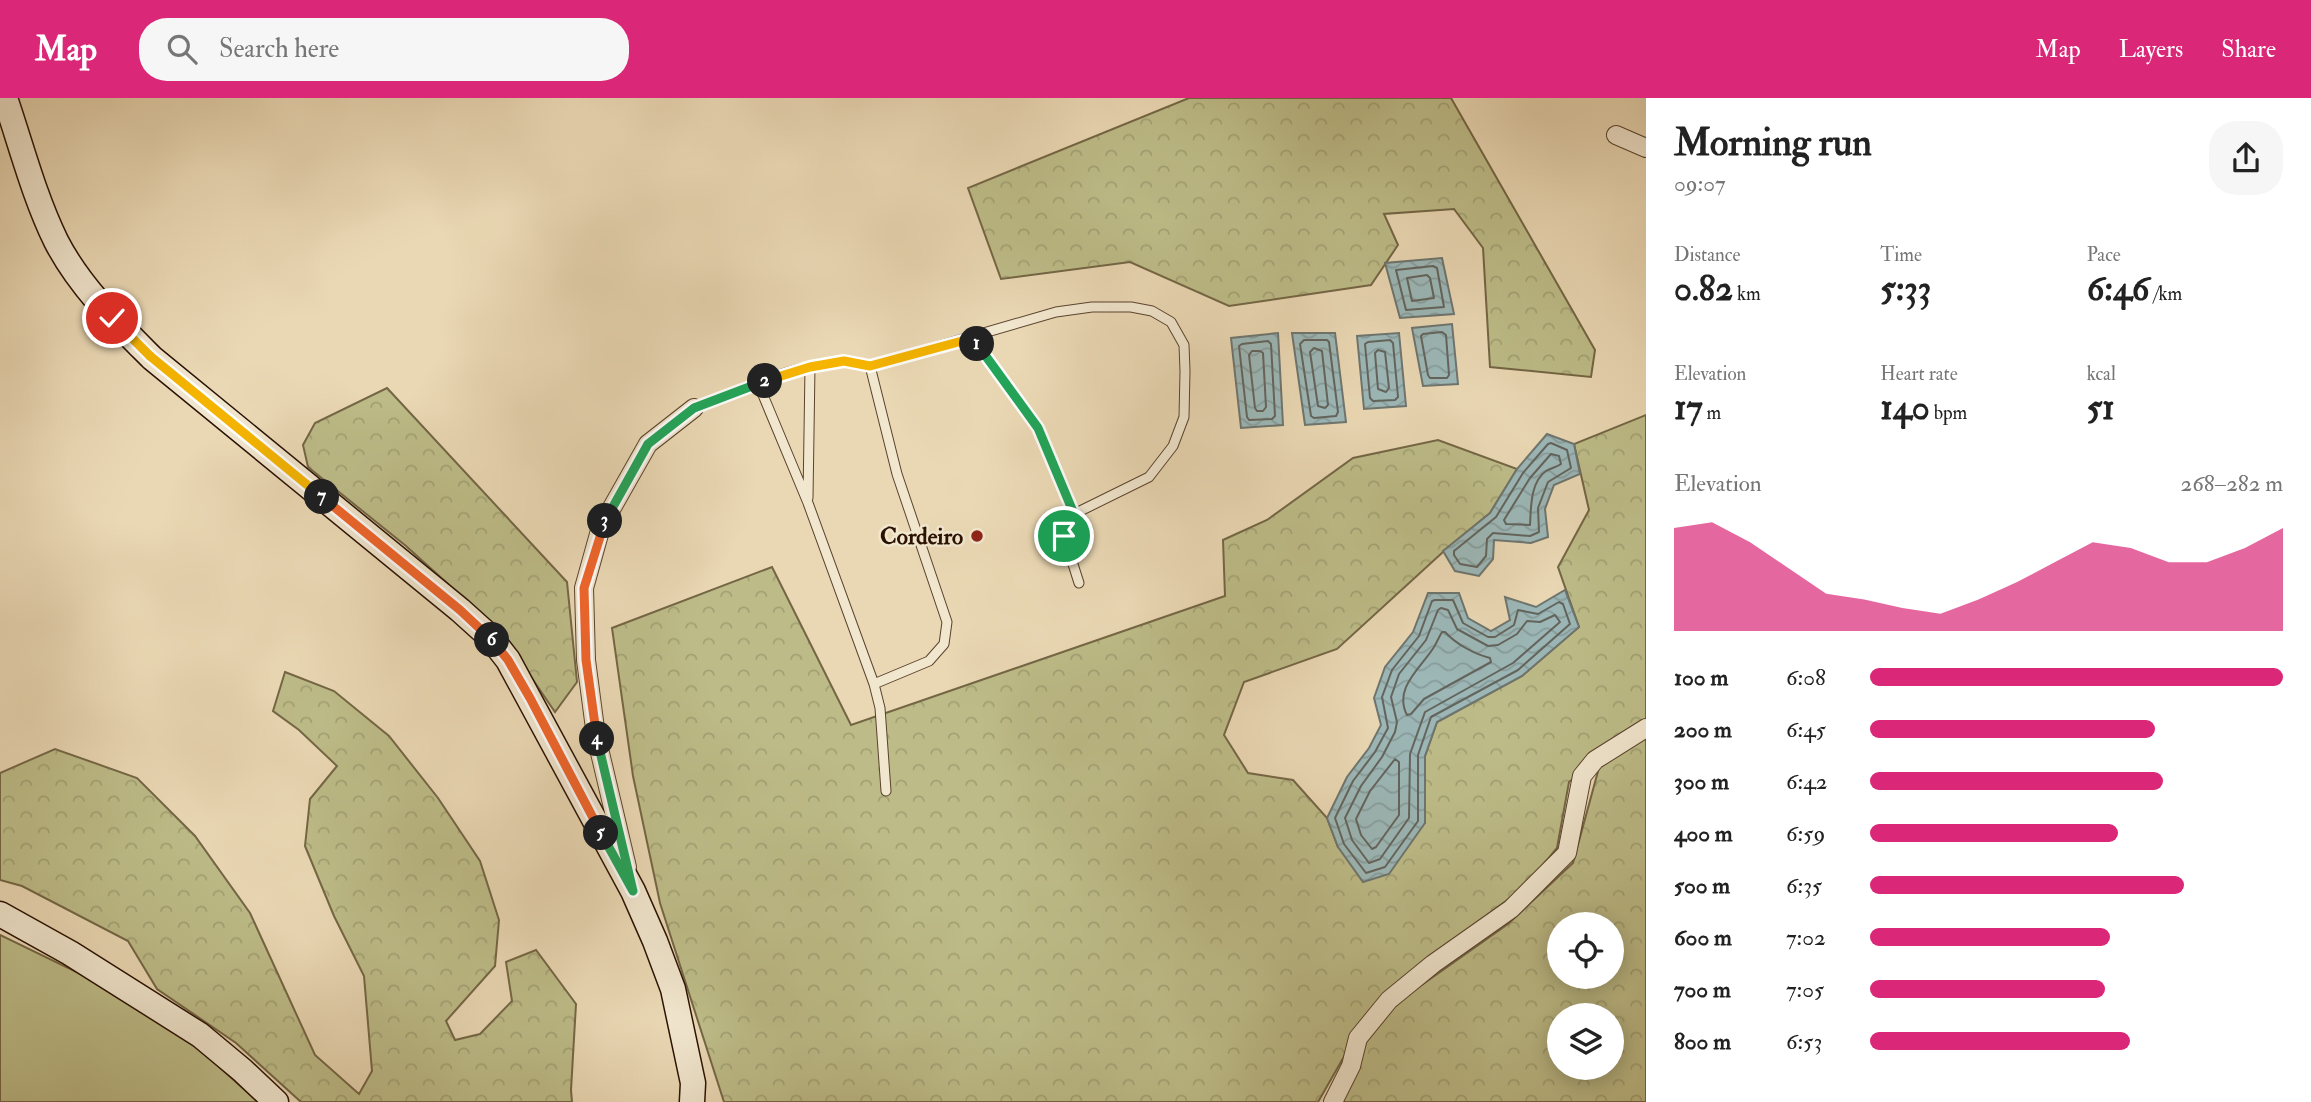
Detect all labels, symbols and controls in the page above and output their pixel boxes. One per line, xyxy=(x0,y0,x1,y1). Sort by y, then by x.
search box xyxy=(139,18,629,81)
text: Map xyxy=(35,29,97,70)
icon: search xyxy=(163,30,201,68)
text: Search here xyxy=(219,33,339,65)
text: Map xyxy=(2036,34,2081,65)
text: Layers xyxy=(2119,34,2183,65)
text: Share xyxy=(2221,34,2276,65)
text: Morning run xyxy=(1674,119,1872,167)
button: share xyxy=(2209,121,2283,195)
text: 09:07 xyxy=(1674,169,1726,198)
text: Distance xyxy=(1674,243,1740,267)
text: Time xyxy=(1880,243,1922,267)
text: Pace xyxy=(2087,243,2121,267)
text: 0.82 xyxy=(1674,267,1733,311)
text: 5:33 xyxy=(1880,267,1931,311)
text: 6:46 xyxy=(2087,267,2149,311)
text: km xyxy=(1733,282,1761,306)
text: /km xyxy=(2149,282,2182,306)
pin xyxy=(82,288,142,348)
icon: check xyxy=(93,299,131,337)
pin: 1 xyxy=(960,327,995,362)
text: 1 xyxy=(973,331,980,355)
text: Elevation xyxy=(1674,362,1746,386)
text: Heart rate xyxy=(1880,362,1958,386)
text: kcal xyxy=(2087,362,2116,386)
pin: 2 xyxy=(748,364,782,398)
text: 2 xyxy=(760,368,769,392)
text: 17 xyxy=(1674,386,1703,430)
text: 140 xyxy=(1880,386,1930,430)
text: 51 xyxy=(2087,386,2115,430)
text: m xyxy=(1703,401,1721,425)
text: bpm xyxy=(1930,401,1967,425)
text: Elevation xyxy=(1674,469,1762,498)
text: 268–282 m xyxy=(2181,469,2283,498)
pin: 7 xyxy=(304,480,340,514)
text: 7 xyxy=(317,484,326,508)
pin: 3 xyxy=(588,504,622,538)
pin xyxy=(1034,506,1094,566)
text: 3 xyxy=(601,508,608,532)
icon: arrive xyxy=(1045,517,1083,555)
place label: Cordeiro xyxy=(880,522,963,551)
marker: Cordeiro xyxy=(969,528,985,544)
pin: 6 xyxy=(475,622,510,658)
text: 6 xyxy=(487,627,496,651)
text: 100 m xyxy=(1674,663,1728,692)
text: 6:08 xyxy=(1786,663,1826,692)
text: 200 m xyxy=(1674,715,1732,744)
text: 6:45 xyxy=(1786,715,1826,744)
pin: 4 xyxy=(580,722,614,756)
text: 4 xyxy=(591,726,602,750)
text: 300 m xyxy=(1674,767,1729,796)
text: 6:42 xyxy=(1786,767,1827,796)
pin: 5 xyxy=(584,816,618,850)
text: 400 m xyxy=(1674,819,1733,848)
text: 6:59 xyxy=(1786,819,1825,848)
text: 5 xyxy=(596,820,605,844)
text: 500 m xyxy=(1674,871,1730,900)
text: 6:35 xyxy=(1786,871,1822,900)
map controls xyxy=(1547,912,1624,1080)
button: locate xyxy=(1547,912,1624,989)
text: 600 m xyxy=(1674,923,1732,952)
text: 7:02 xyxy=(1786,923,1826,952)
text: 700 m xyxy=(1674,975,1731,1004)
text: 7:05 xyxy=(1786,975,1824,1004)
button: layers xyxy=(1547,1003,1624,1080)
text: 800 m xyxy=(1674,1027,1731,1056)
text: 6:53 xyxy=(1786,1027,1822,1056)

